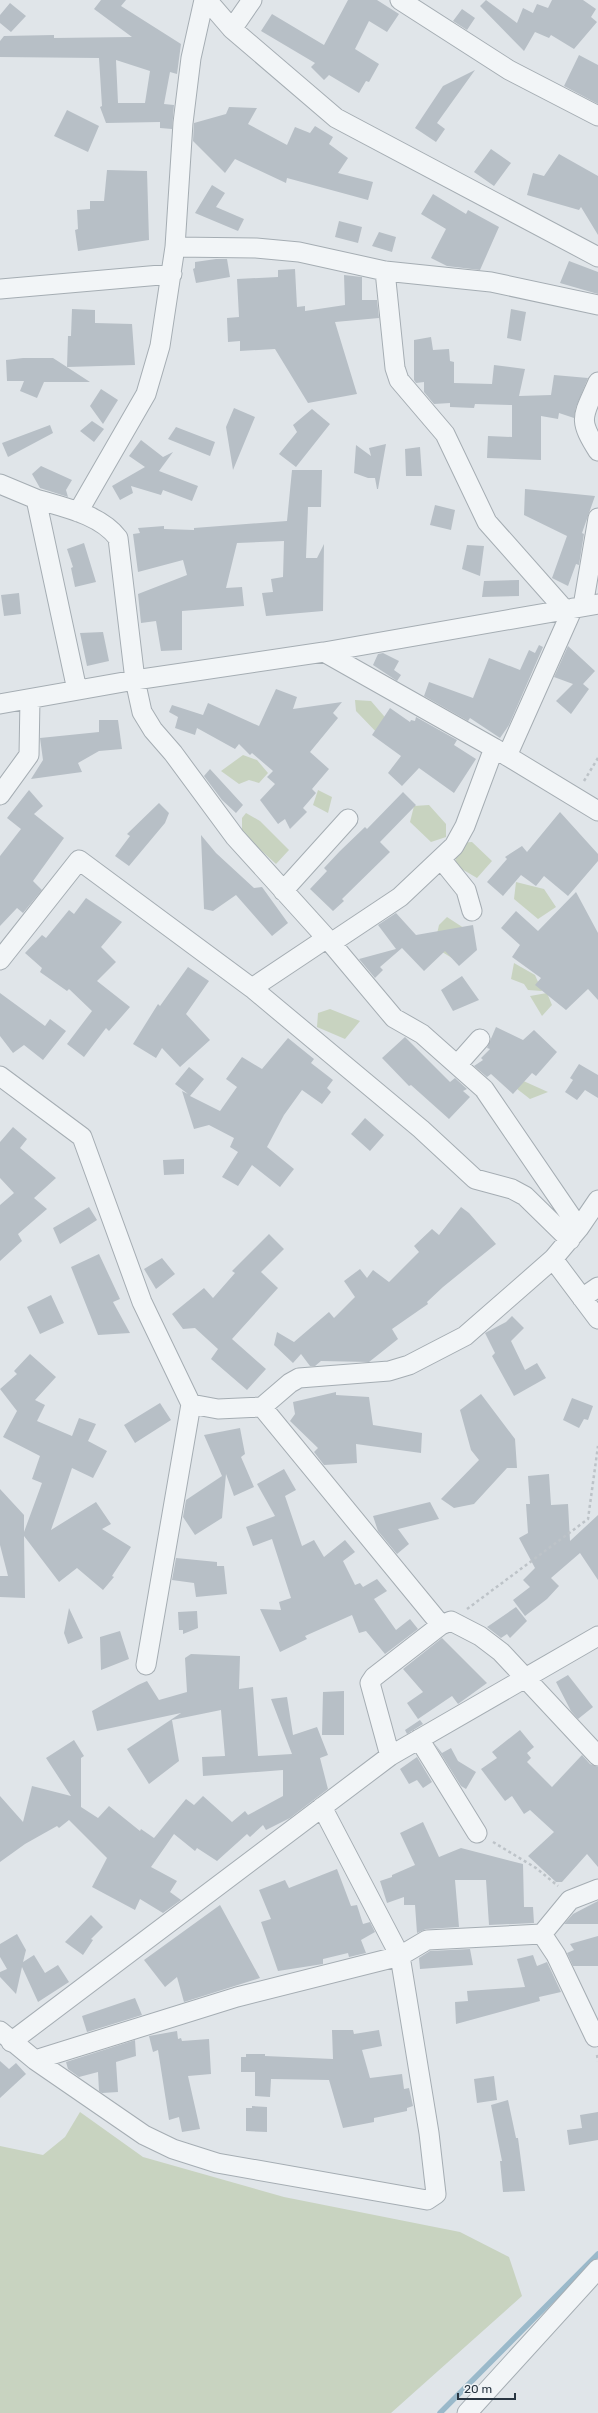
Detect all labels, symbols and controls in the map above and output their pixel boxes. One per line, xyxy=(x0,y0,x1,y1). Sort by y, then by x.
scale bar xyxy=(458,2375,515,2401)
text: 20 m xyxy=(464,2382,492,2396)

